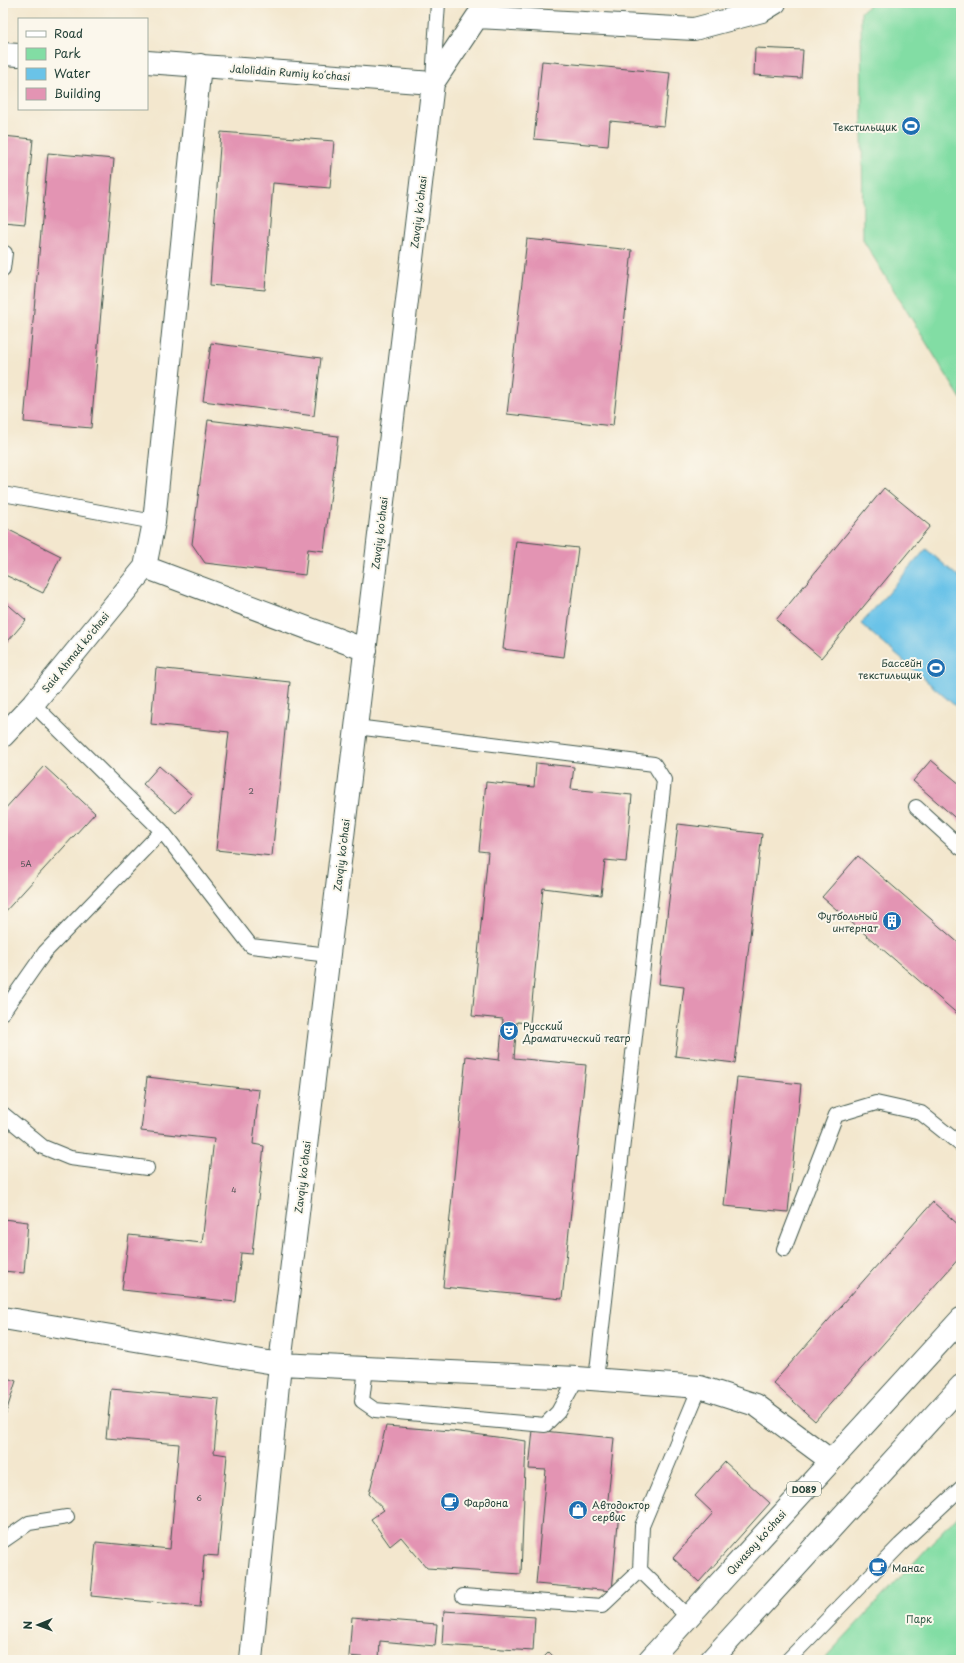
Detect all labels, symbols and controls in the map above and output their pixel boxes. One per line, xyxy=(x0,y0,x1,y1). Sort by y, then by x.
legend xyxy=(18,18,148,110)
text: Road xyxy=(54,24,83,42)
text: Park xyxy=(54,44,81,62)
street label: Jaloliddin Rumiy koʻchasi xyxy=(229,60,351,85)
text: Water xyxy=(54,64,91,82)
text: Building xyxy=(54,84,101,102)
sports icon: Текстильщик xyxy=(900,115,922,137)
place label: Текстильщик xyxy=(833,119,897,134)
street label: Zavqiy koʻchasi xyxy=(406,175,431,249)
street label: Zavqiy koʻchasi xyxy=(367,496,392,570)
street label: Said Ahmad ko'chasi xyxy=(38,608,112,696)
place label: Бассейн текстильщик xyxy=(858,655,922,682)
sports icon: Бассейн текстильщик xyxy=(925,657,947,679)
house number: 2 xyxy=(248,785,254,797)
street label: Zavqiy koʻchasi xyxy=(329,818,354,892)
house number: 5А xyxy=(20,858,32,870)
place label: Футбольный интернат xyxy=(818,908,879,935)
building icon: Футбольный интернат xyxy=(881,910,903,932)
place label: Русский Драматический театр xyxy=(522,1018,631,1045)
theatre icon: Русский Драматический театр xyxy=(498,1020,520,1042)
street label: Zavqiy koʻchasi xyxy=(290,1140,315,1214)
house number: 4 xyxy=(231,1184,237,1196)
road number: D089 xyxy=(787,1482,821,1496)
cafe icon: Фардона xyxy=(439,1491,461,1513)
house number: 6 xyxy=(196,1492,202,1504)
place label: Фардона xyxy=(464,1495,509,1510)
place label: Автодоктор сервис xyxy=(592,1497,650,1524)
shop icon: Автодоктор сервис xyxy=(567,1499,589,1521)
street label: Quvasoy koʻchasi xyxy=(723,1506,790,1578)
cafe icon: Манас xyxy=(867,1556,889,1578)
place label: Манас xyxy=(892,1560,925,1575)
north arrow xyxy=(18,1605,58,1645)
park label: Парк xyxy=(906,1611,932,1626)
text: N xyxy=(19,1620,36,1630)

